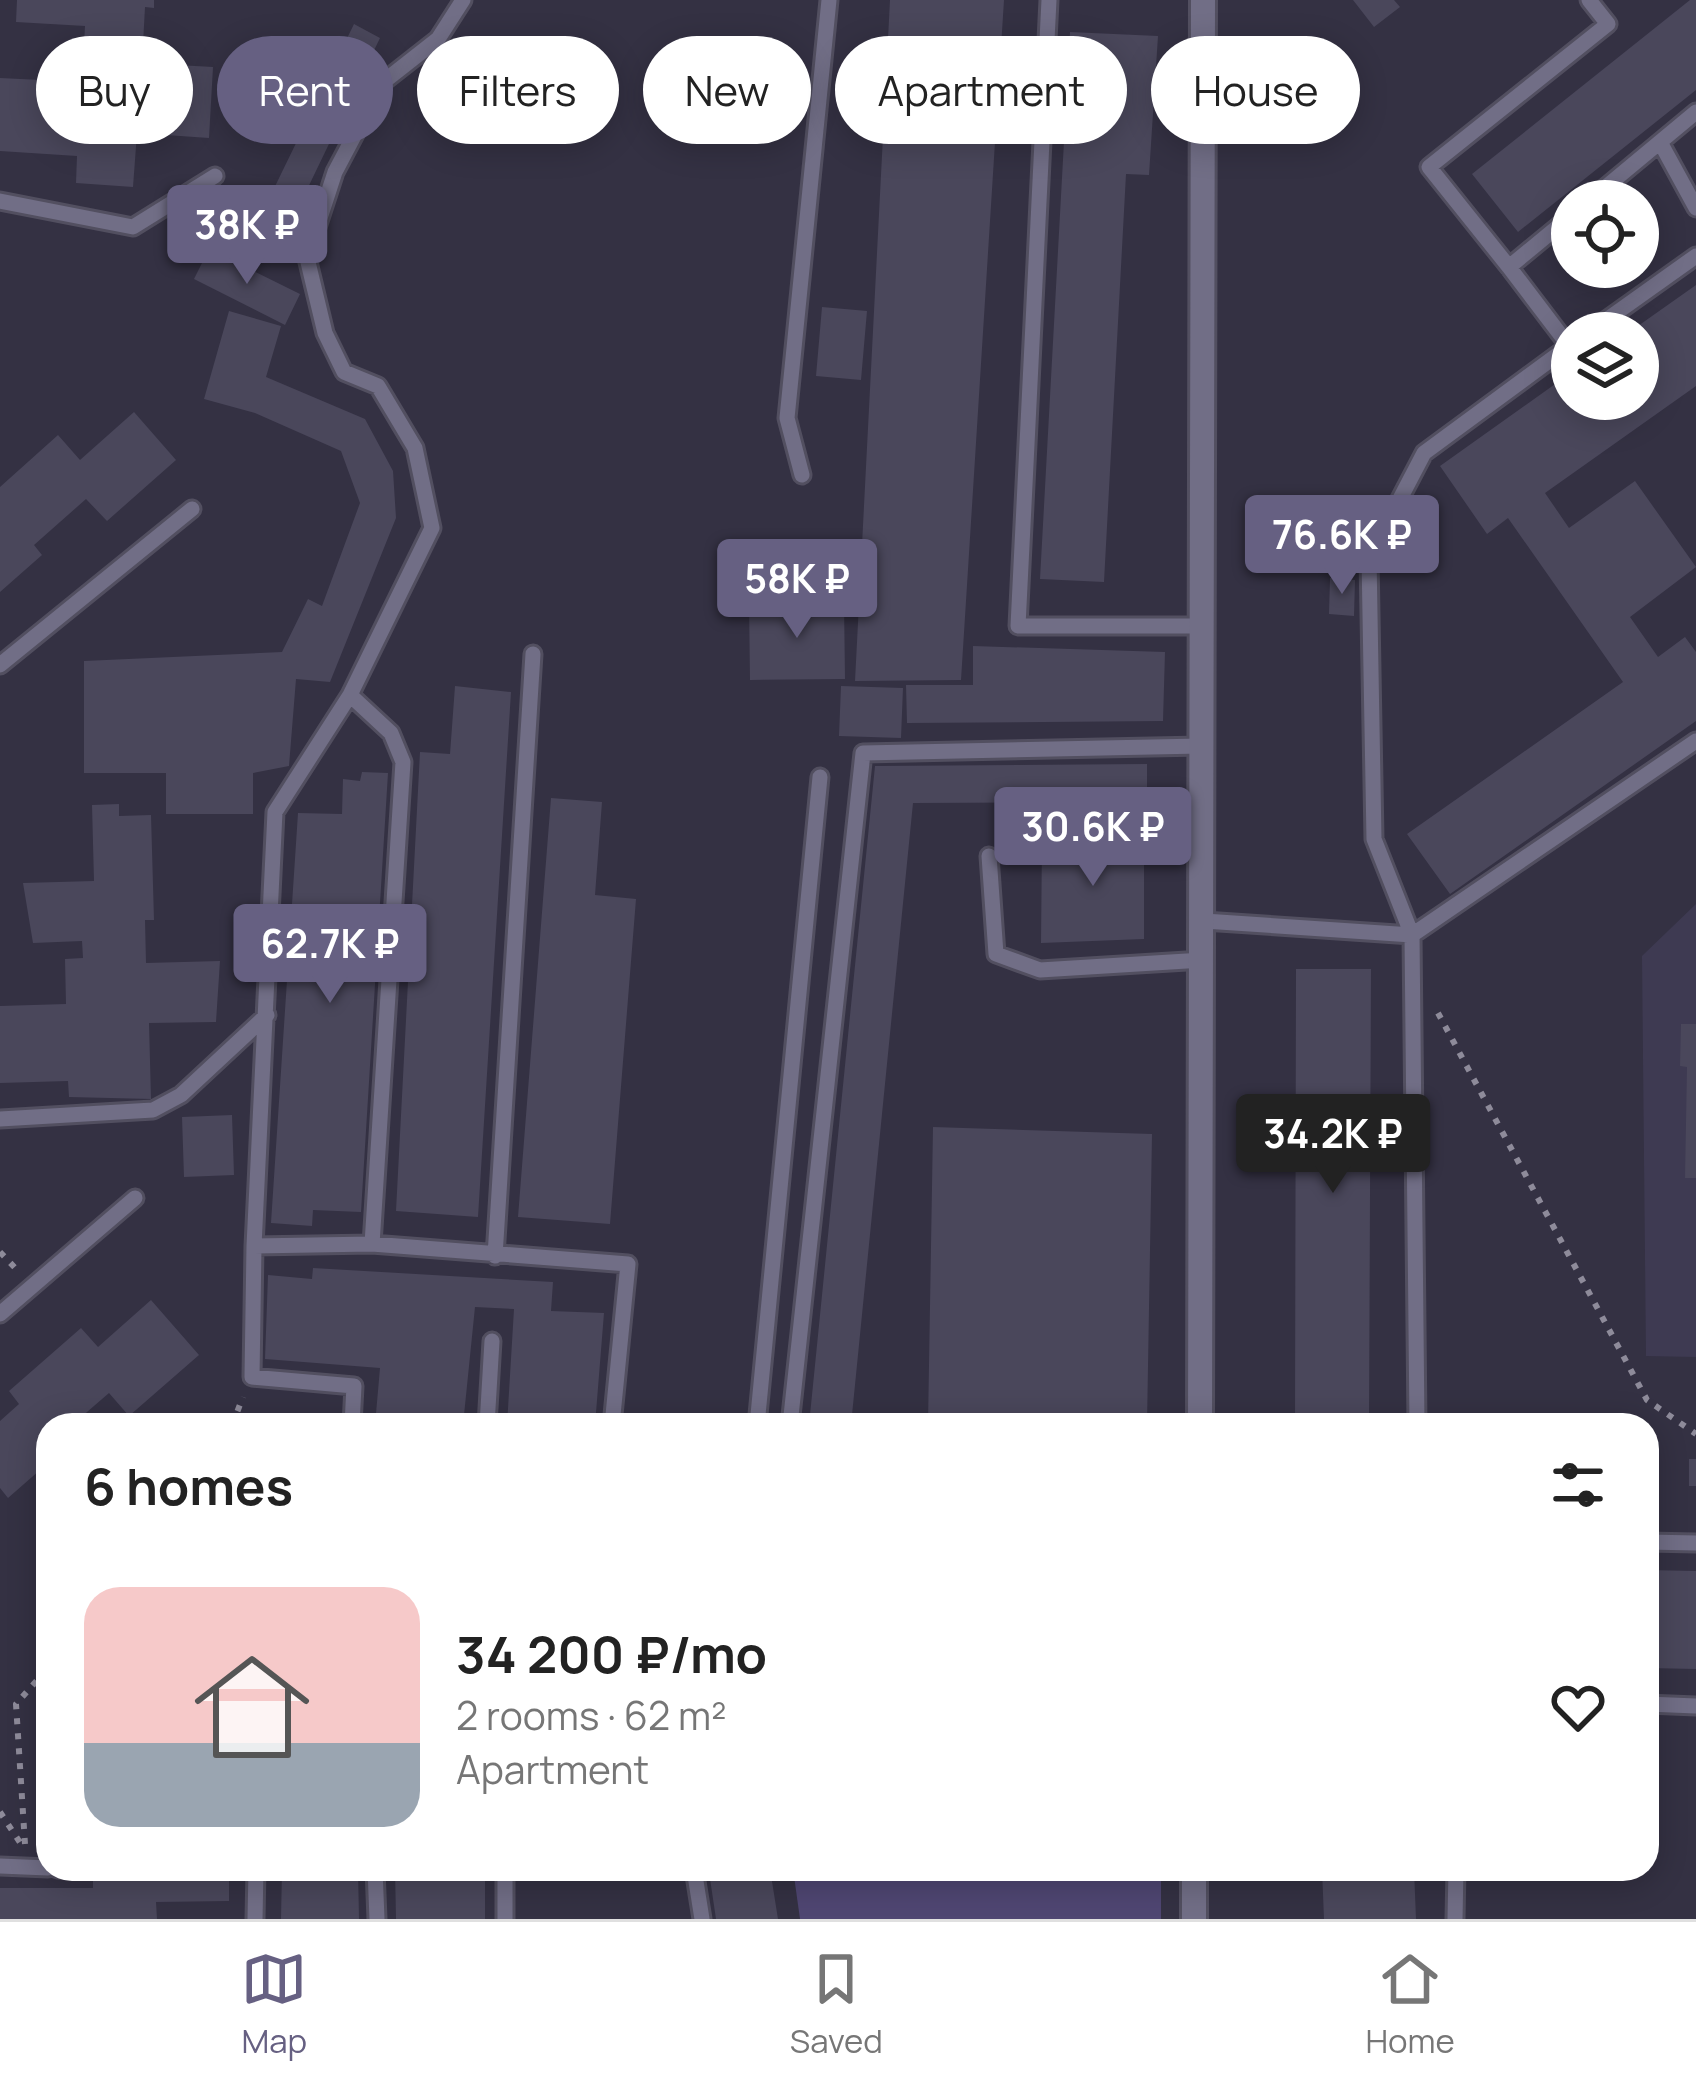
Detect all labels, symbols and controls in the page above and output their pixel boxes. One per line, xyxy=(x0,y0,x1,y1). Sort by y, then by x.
chip: Buy xyxy=(36,36,193,144)
chip: Rent xyxy=(217,36,393,144)
chip: Filters xyxy=(417,36,619,144)
chip: New xyxy=(643,36,811,144)
chip: Apartment xyxy=(835,36,1127,144)
chip: House xyxy=(1151,36,1360,144)
map controls xyxy=(1551,180,1659,420)
button: locate xyxy=(1551,180,1659,288)
pin: 38K ₽ xyxy=(163,185,331,287)
text: 38K ₽ xyxy=(194,197,300,251)
button: layers xyxy=(1551,312,1659,420)
pin: 76.6K ₽ xyxy=(1231,495,1453,597)
text: 76.6K ₽ xyxy=(1272,507,1412,561)
pin: 58K ₽ xyxy=(713,539,881,641)
text: 58K ₽ xyxy=(744,551,850,605)
pin: 30.6K ₽ xyxy=(982,787,1204,889)
text: 30.6K ₽ xyxy=(1021,799,1165,853)
pin: 62.7K ₽ xyxy=(219,904,441,1006)
text: 62.7K ₽ xyxy=(260,916,400,970)
pin: 34.2K ₽ xyxy=(1222,1094,1444,1196)
text: 34.2K ₽ xyxy=(1263,1106,1403,1160)
text: 6 homes xyxy=(84,1451,293,1520)
icon: filters xyxy=(1545,1452,1611,1518)
text: 34 200 ₽/mo xyxy=(456,1619,767,1688)
icon: home xyxy=(180,1635,324,1779)
icon: heart xyxy=(1545,1674,1611,1740)
text: 2 rooms · 62 m² xyxy=(456,1688,727,1742)
text: Apartment xyxy=(456,1742,649,1796)
tab: Map xyxy=(241,1946,307,2063)
tab: Saved xyxy=(790,1946,883,2063)
tab: Home xyxy=(1365,1946,1455,2063)

